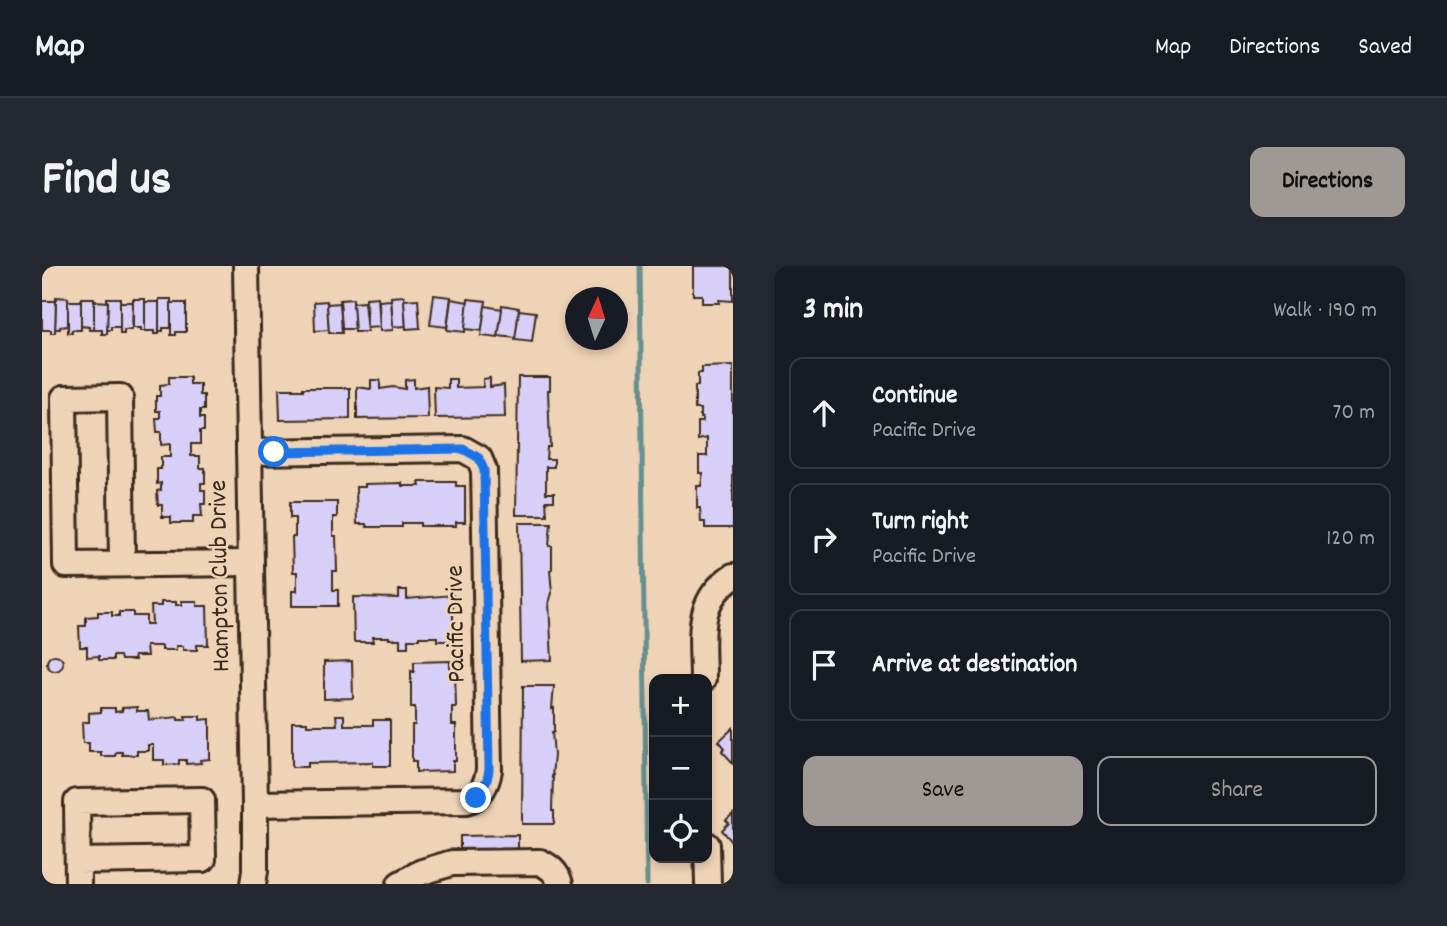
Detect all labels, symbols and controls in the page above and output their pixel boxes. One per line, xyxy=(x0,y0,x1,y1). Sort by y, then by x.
text: Map xyxy=(35,25,85,72)
text: Map xyxy=(1155,31,1191,65)
text: Directions xyxy=(1229,31,1320,65)
text: Saved xyxy=(1358,31,1412,65)
text: Find us xyxy=(42,147,171,217)
button: Directions xyxy=(1250,147,1405,217)
north arrow xyxy=(565,287,628,350)
text: 3 min xyxy=(803,290,863,333)
text: Walk · 190 m xyxy=(1273,295,1377,328)
text: Continue xyxy=(872,378,957,415)
icon: ahead xyxy=(805,394,843,432)
text: 70 m xyxy=(1333,397,1375,430)
text: Pacific Drive xyxy=(872,415,976,448)
route start xyxy=(258,436,289,467)
street label: Hampton Club Drive xyxy=(201,480,241,672)
text: Turn right xyxy=(872,504,969,541)
icon: right xyxy=(805,520,843,558)
text: 120 m xyxy=(1326,523,1375,556)
text: Pacific Drive xyxy=(872,541,976,574)
street label: Pacific Drive xyxy=(437,565,477,683)
icon: arrive xyxy=(805,646,843,684)
text: Arrive at destination xyxy=(872,647,1077,684)
map controls xyxy=(649,674,712,863)
button: + xyxy=(649,674,712,737)
button: − xyxy=(649,737,712,800)
button: Save xyxy=(803,756,1083,826)
button: Share xyxy=(1097,756,1377,826)
route end xyxy=(460,782,491,813)
button: locate xyxy=(649,800,712,863)

